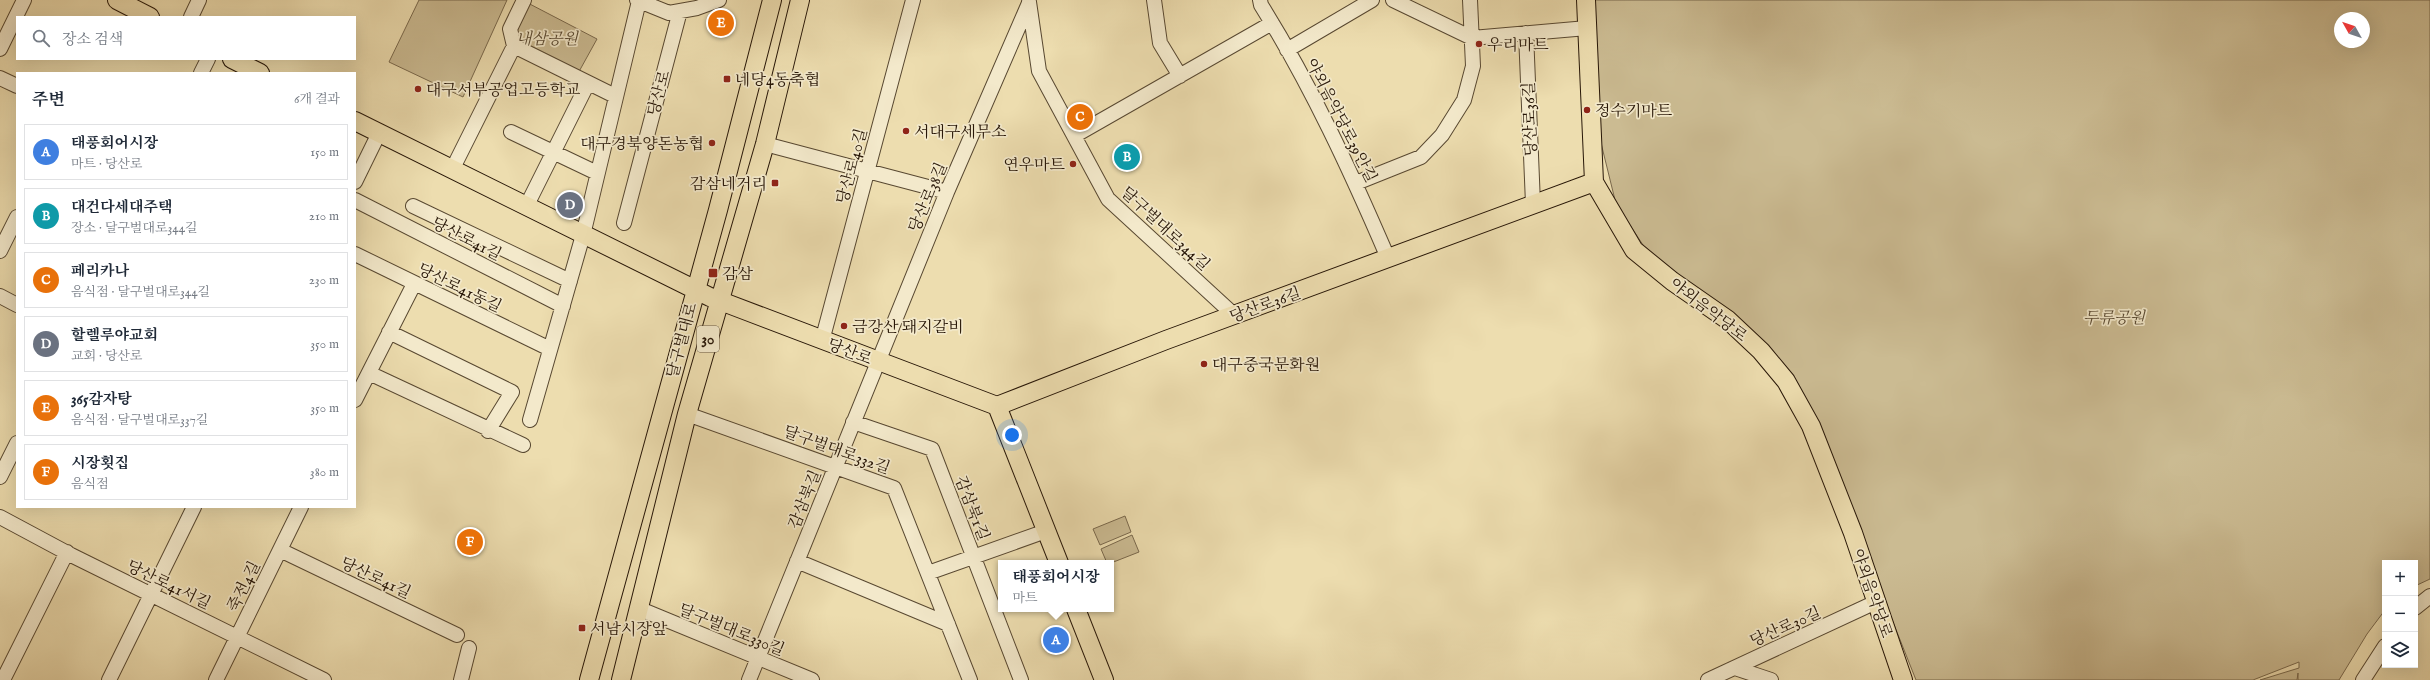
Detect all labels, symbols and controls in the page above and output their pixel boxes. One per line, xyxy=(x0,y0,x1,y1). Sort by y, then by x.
pin: E xyxy=(708,8,734,38)
north arrow xyxy=(2334,12,2370,48)
search box xyxy=(16,16,356,60)
icon: search xyxy=(30,27,52,49)
text: 장소 검색 xyxy=(62,30,123,49)
park label: 내삼공원 xyxy=(516,30,579,50)
place label: 우리마트 xyxy=(1487,36,1549,56)
marker: 우리마트 xyxy=(1474,39,1484,49)
street label: 야외음악당로39안길 xyxy=(1300,56,1380,186)
street label: 당산로 xyxy=(644,68,676,119)
place label: 네당4동축협 xyxy=(735,71,820,91)
marker: 네당4동축협 xyxy=(722,74,732,84)
place label: 대구서부공업고등학교 xyxy=(426,81,581,101)
street label: 당산로36길 xyxy=(1520,81,1542,157)
marker: 대구서부공업고등학교 xyxy=(413,84,423,94)
text: 주변 xyxy=(32,90,65,111)
text: 6개 결과 xyxy=(294,91,340,108)
pin: C xyxy=(1067,102,1093,132)
place label: 정수기마트 xyxy=(1595,102,1673,122)
marker: 정수기마트 xyxy=(1582,105,1592,115)
place label: 서대구세무소 xyxy=(914,123,1007,143)
street label: 당산로40길 xyxy=(833,126,873,207)
marker: 서대구세무소 xyxy=(901,126,911,136)
text: 태풍회어시장 xyxy=(71,134,158,153)
place label: 대구경북양돈농협 xyxy=(580,135,704,155)
marker: 대구경북양돈농협 xyxy=(707,138,717,148)
pin: B xyxy=(1114,142,1140,172)
text: A xyxy=(42,144,50,161)
text: 150 m xyxy=(310,144,339,161)
text: 마트 · 당산로 xyxy=(71,156,142,173)
place label: 연우마트 xyxy=(1003,156,1066,176)
marker: 연우마트 xyxy=(1068,159,1078,169)
street label: 당산로38길 xyxy=(905,160,953,236)
place label: 감삼네거리 xyxy=(690,175,767,195)
marker: 감삼네거리 xyxy=(770,178,780,188)
street label: 달구벌대로344길 xyxy=(1116,183,1213,276)
pin: D xyxy=(557,190,583,220)
text: 대건다세대주택 xyxy=(71,198,172,217)
text: B xyxy=(42,208,50,225)
text: 210 m xyxy=(309,208,339,225)
street label: 당산로41길 xyxy=(428,214,504,266)
text: 장소 · 달구벌대로344길 xyxy=(71,220,198,237)
street label: 당산로41동길 xyxy=(414,260,504,318)
text: 페리카나 xyxy=(71,262,129,281)
place label: 감삼 xyxy=(722,265,753,285)
marker: 감삼 xyxy=(707,267,719,279)
text: C xyxy=(41,272,51,289)
text: 230 m xyxy=(309,272,339,289)
street label: 야외음악당로 xyxy=(1665,274,1751,347)
text: 음식점 · 달구벌대로344길 xyxy=(71,284,210,301)
street label: 당산로36길 xyxy=(1227,284,1304,328)
street label: 달구벌대로 xyxy=(663,300,703,380)
park label: 두류공원 xyxy=(2083,309,2146,329)
place label: 금강산 돼지갈비 xyxy=(852,318,964,338)
marker: 금강산 돼지갈비 xyxy=(839,321,849,331)
text: 할렐루야교회 xyxy=(71,326,158,345)
road number: 30 xyxy=(697,326,719,352)
street label: 당산로 xyxy=(824,335,875,371)
text: D xyxy=(41,336,51,353)
text: 350 m xyxy=(310,336,339,353)
text: 교회 · 당산로 xyxy=(71,348,142,365)
place label: 대구중국문화원 xyxy=(1212,356,1320,376)
marker: 대구중국문화원 xyxy=(1199,359,1209,369)
text: 365감자탕 xyxy=(71,390,132,409)
text: E xyxy=(41,400,51,417)
text: 350 m xyxy=(310,400,339,417)
text: 음식점 · 달구벌대로337길 xyxy=(71,412,208,429)
street label: 달구벌대로332길 xyxy=(780,422,892,479)
your location xyxy=(1002,425,1022,445)
text: 시장횟집 xyxy=(71,454,129,473)
text: F xyxy=(42,464,50,481)
text: 380 m xyxy=(310,464,339,481)
street label: 감삼북길 xyxy=(785,467,827,532)
street label: 감삼북1길 xyxy=(950,473,993,544)
text: 음식점 xyxy=(71,476,109,493)
pin: F xyxy=(457,527,483,557)
street label: 야외음악당로 xyxy=(1847,547,1896,641)
street label: 당산로41길 xyxy=(337,554,414,604)
street label: 당산로41서길 xyxy=(123,557,213,615)
street label: 죽전4길 xyxy=(224,558,266,616)
popup xyxy=(998,560,1114,612)
map controls xyxy=(2382,560,2418,668)
button: + xyxy=(2382,560,2418,596)
text: 태풍회어시장 xyxy=(1013,568,1099,587)
text: 마트 xyxy=(1013,590,1038,607)
button: − xyxy=(2382,596,2418,632)
street label: 달구벌대로330길 xyxy=(675,600,787,661)
street label: 당산로30길 xyxy=(1747,603,1824,652)
place label: 서남시장앞 xyxy=(590,620,668,640)
marker: 서남시장앞 xyxy=(577,623,587,633)
pin: A xyxy=(1043,625,1069,655)
button: layers xyxy=(2382,632,2418,668)

